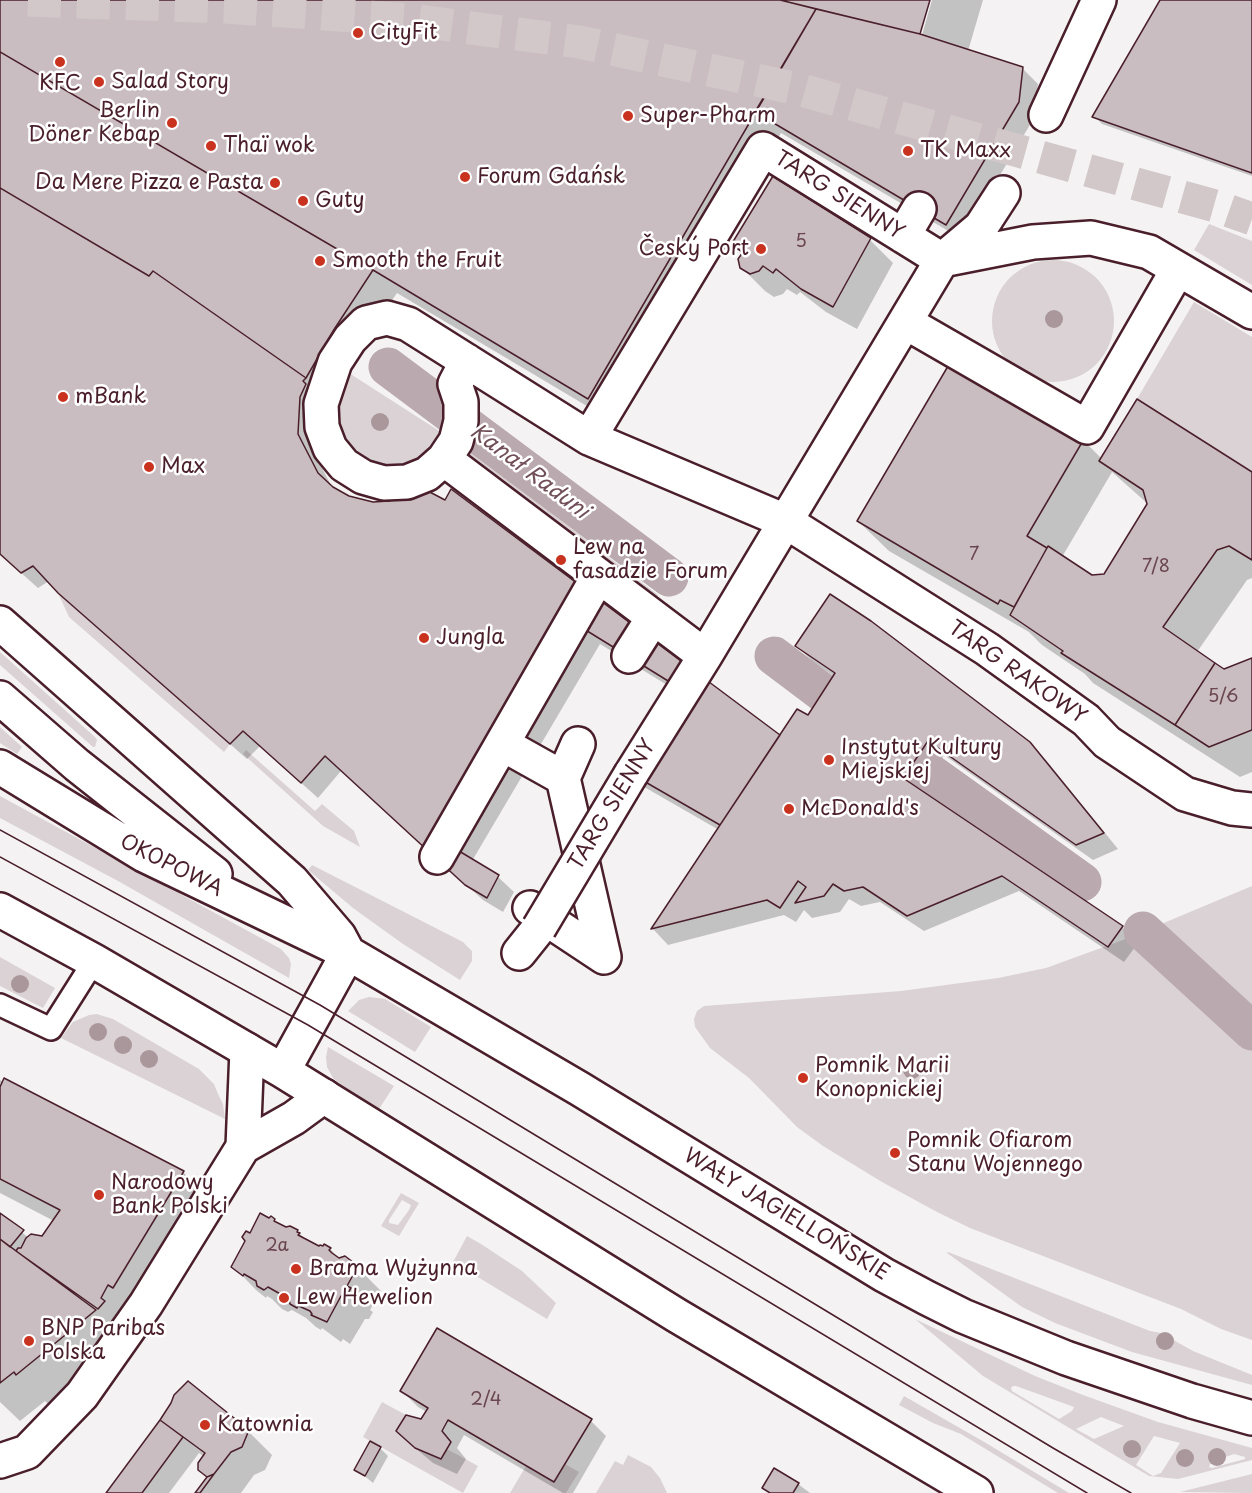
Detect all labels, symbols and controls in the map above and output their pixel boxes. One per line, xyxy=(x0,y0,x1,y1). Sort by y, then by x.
place label: CityFit xyxy=(370,20,438,46)
marker: CityFit xyxy=(351,26,365,40)
marker: KFC xyxy=(53,55,67,69)
place label: Salad Story xyxy=(111,69,229,95)
place label: KFC xyxy=(39,71,81,97)
marker: Salad Story xyxy=(92,75,106,89)
place label: Berlin Döner Kebap xyxy=(28,98,160,148)
place label: Super-Pharm xyxy=(640,103,776,129)
marker: Super-Pharm xyxy=(621,109,635,123)
marker: Berlin Döner Kebap xyxy=(165,116,179,130)
place label: Thaï wok xyxy=(223,133,315,159)
place label: TK Maxx xyxy=(920,138,1011,164)
marker: Thaï wok xyxy=(204,139,218,153)
marker: TK Maxx xyxy=(901,144,915,158)
street label: TARG SIENNY xyxy=(770,146,908,246)
place label: Forum Gdańsk xyxy=(477,164,625,190)
place label: Da Mere Pizza e Pasta xyxy=(35,170,263,196)
marker: Forum Gdańsk xyxy=(458,170,472,184)
marker: Da Mere Pizza e Pasta xyxy=(268,176,282,190)
place label: Guty xyxy=(315,188,364,214)
marker: Guty xyxy=(296,194,310,208)
house number: 5 xyxy=(795,231,807,253)
place label: Český Port xyxy=(639,236,749,262)
marker: Český Port xyxy=(754,242,768,256)
place label: Smooth the Fruit xyxy=(332,248,502,274)
marker: Smooth the Fruit xyxy=(313,254,327,268)
place label: mBank xyxy=(75,384,146,410)
marker: mBank xyxy=(56,390,70,404)
water label: Kanał Raduni xyxy=(464,419,594,525)
place label: Max xyxy=(161,454,205,480)
marker: Max xyxy=(142,460,156,474)
place label: Lew na fasadzie Forum xyxy=(573,535,728,585)
house number: 7 xyxy=(969,544,979,566)
marker: Lew na fasadzie Forum xyxy=(554,553,568,567)
house number: 7/8 xyxy=(1142,556,1170,578)
street label: TARG RAKOWY xyxy=(943,616,1091,730)
place label: Jungla xyxy=(436,625,504,651)
marker: Jungla xyxy=(417,631,431,645)
house number: 5/6 xyxy=(1208,686,1238,708)
street label: TARG SIENNY xyxy=(564,735,662,875)
place label: Instytut Kultury Miejskiej xyxy=(841,735,1002,785)
marker: Instytut Kultury Miejskiej xyxy=(822,753,836,767)
place label: McDonald's xyxy=(801,796,919,822)
marker: McDonald's xyxy=(782,802,796,816)
street label: OKOPOWA xyxy=(115,829,227,903)
place label: Pomnik Marii Konopnickiej xyxy=(815,1053,950,1103)
marker: Pomnik Marii Konopnickiej xyxy=(796,1071,810,1085)
place label: Pomnik Ofiarom Stanu Wojennego xyxy=(907,1128,1083,1178)
street label: WAŁY JAGIELLOŃSKIE xyxy=(679,1144,893,1286)
marker: Pomnik Ofiarom Stanu Wojennego xyxy=(888,1146,902,1160)
place label: Narodowy Bank Polski xyxy=(111,1170,228,1220)
marker: Narodowy Bank Polski xyxy=(92,1188,106,1202)
house number: 2a xyxy=(265,1235,289,1257)
place label: Brama Wyżynna xyxy=(308,1256,477,1282)
marker: Brama Wyżynna xyxy=(289,1262,303,1276)
place label: Lew Hewelion xyxy=(296,1285,433,1311)
marker: Lew Hewelion xyxy=(277,1291,291,1305)
place label: BNP Paribas Polska xyxy=(41,1316,165,1366)
marker: BNP Paribas Polska xyxy=(22,1334,36,1348)
house number: 2/4 xyxy=(470,1389,502,1411)
place label: Katownia xyxy=(217,1412,313,1438)
marker: Katownia xyxy=(198,1418,212,1432)

